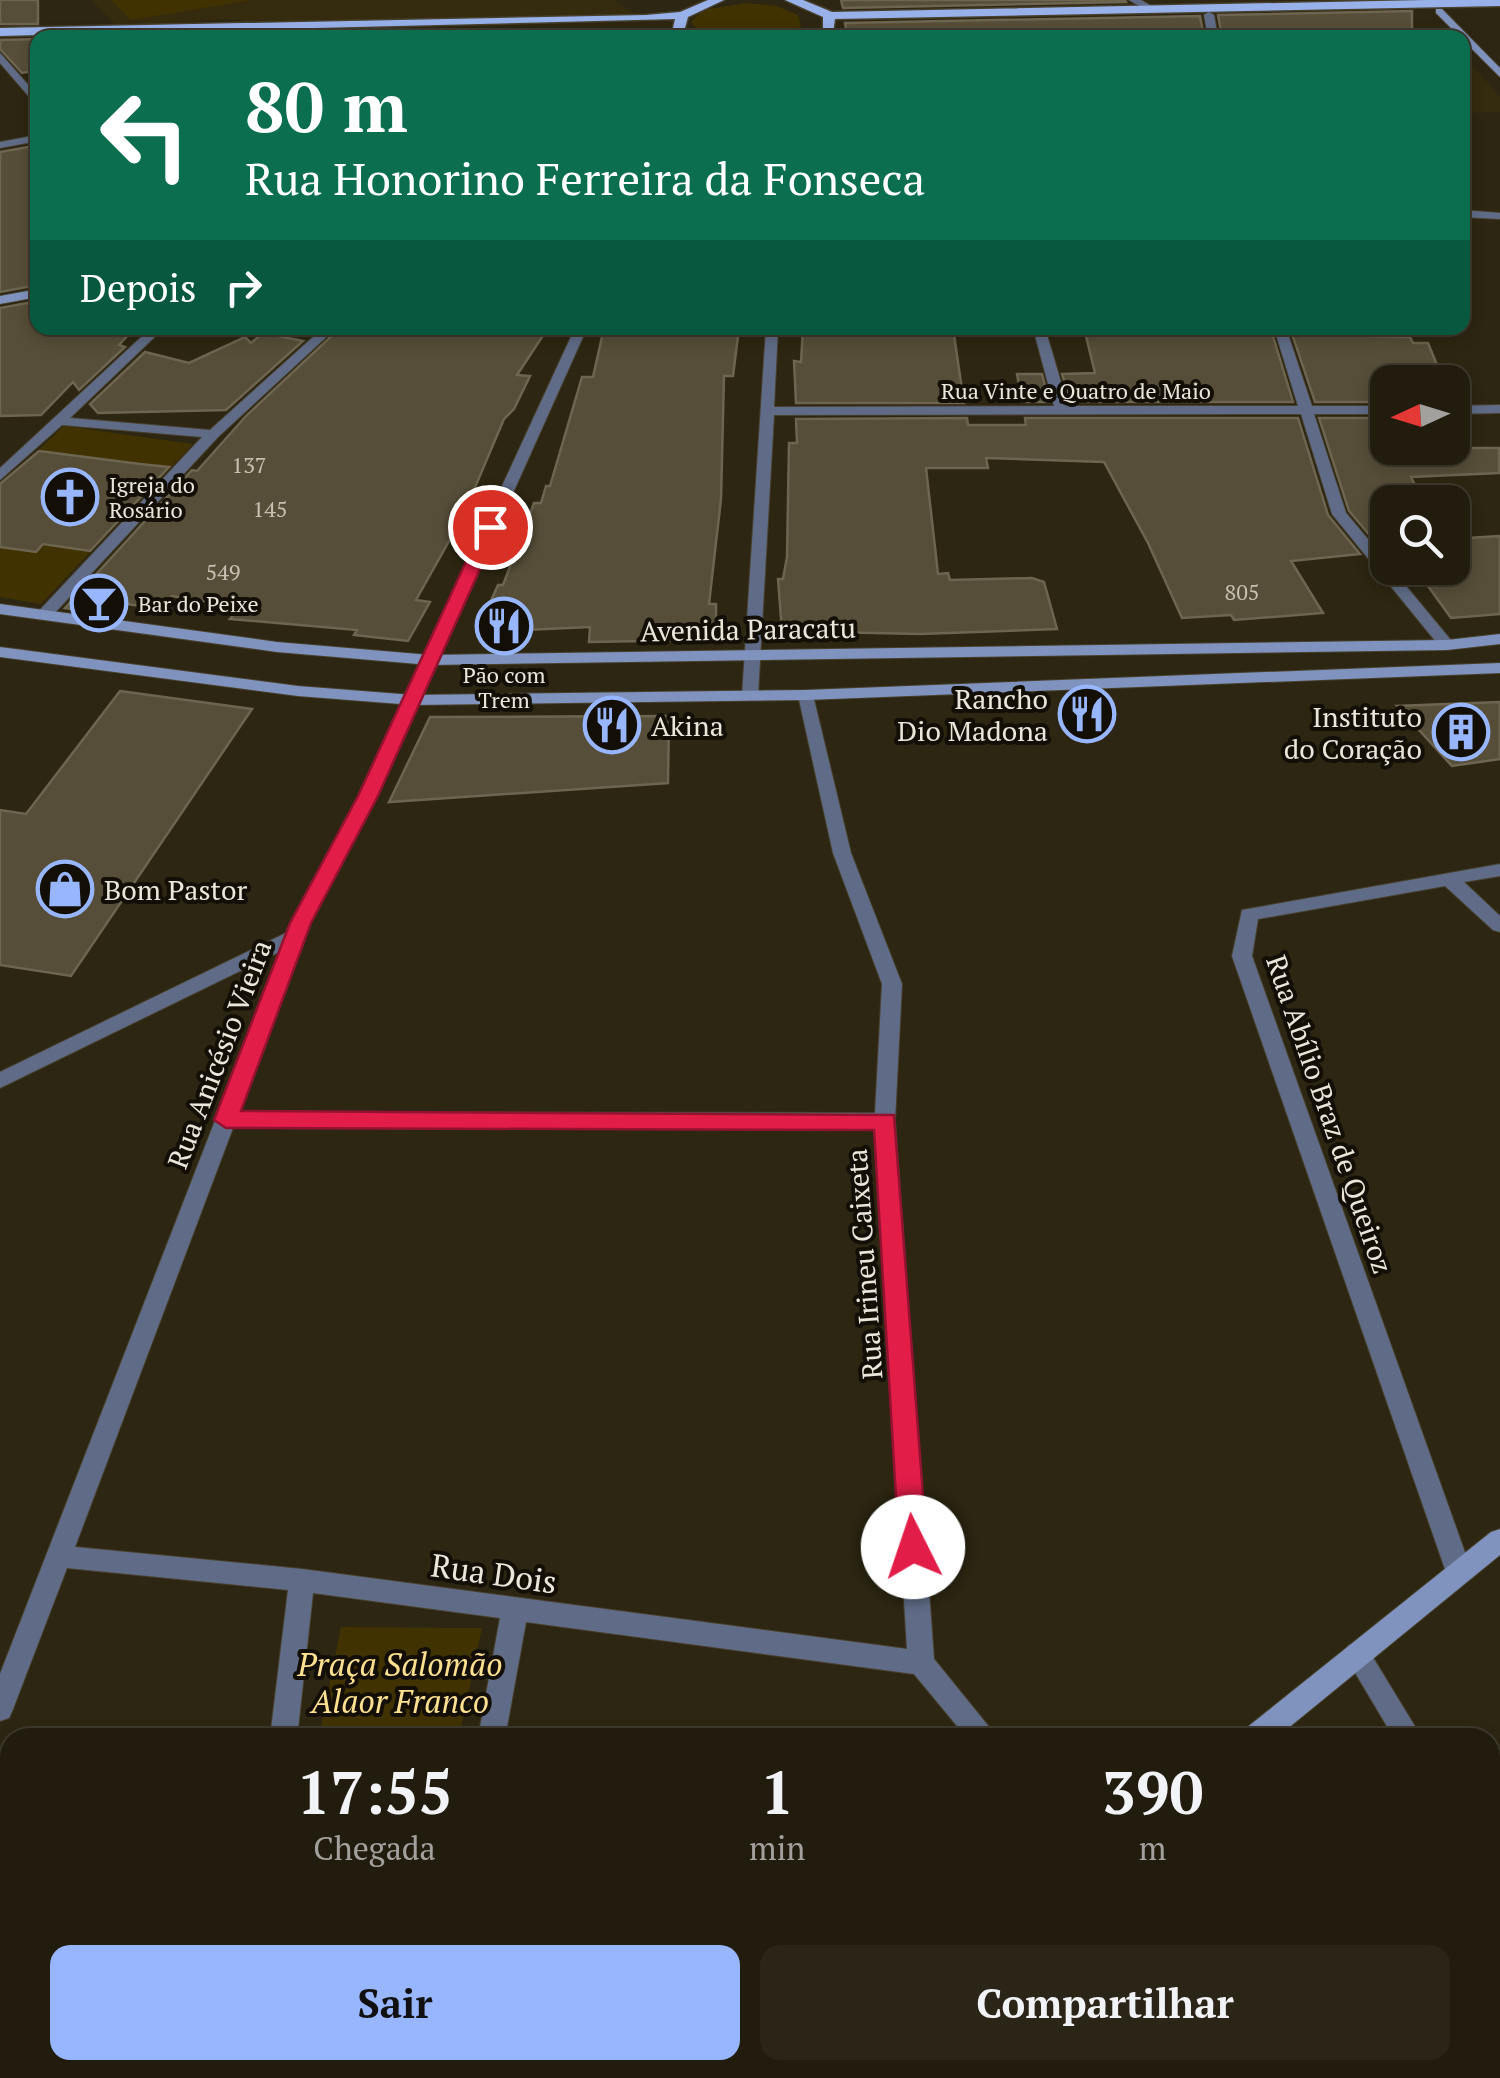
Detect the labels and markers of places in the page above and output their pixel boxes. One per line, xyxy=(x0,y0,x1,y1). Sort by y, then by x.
church icon: Igreja do Rosário xyxy=(40,467,100,527)
place label: Igreja do Rosário xyxy=(109,470,195,524)
pin xyxy=(448,485,533,570)
bar icon: Bar do Peixe xyxy=(69,573,129,633)
place label: Bar do Peixe xyxy=(138,589,259,618)
restaurant icon: Pão com Trem xyxy=(474,596,534,656)
place label: Pão com Trem xyxy=(463,660,545,714)
place label: Rancho Dio Madona xyxy=(897,680,1048,749)
restaurant icon: Rancho Dio Madona xyxy=(1057,684,1117,744)
restaurant icon: Akina xyxy=(582,695,642,755)
place label: Instituto do Coração xyxy=(1284,698,1422,767)
building icon: Instituto do Coração xyxy=(1431,702,1491,762)
place label: Akina xyxy=(651,707,724,744)
shop icon: Bom Pastor xyxy=(35,859,95,919)
place label: Bom Pastor xyxy=(104,871,247,908)

